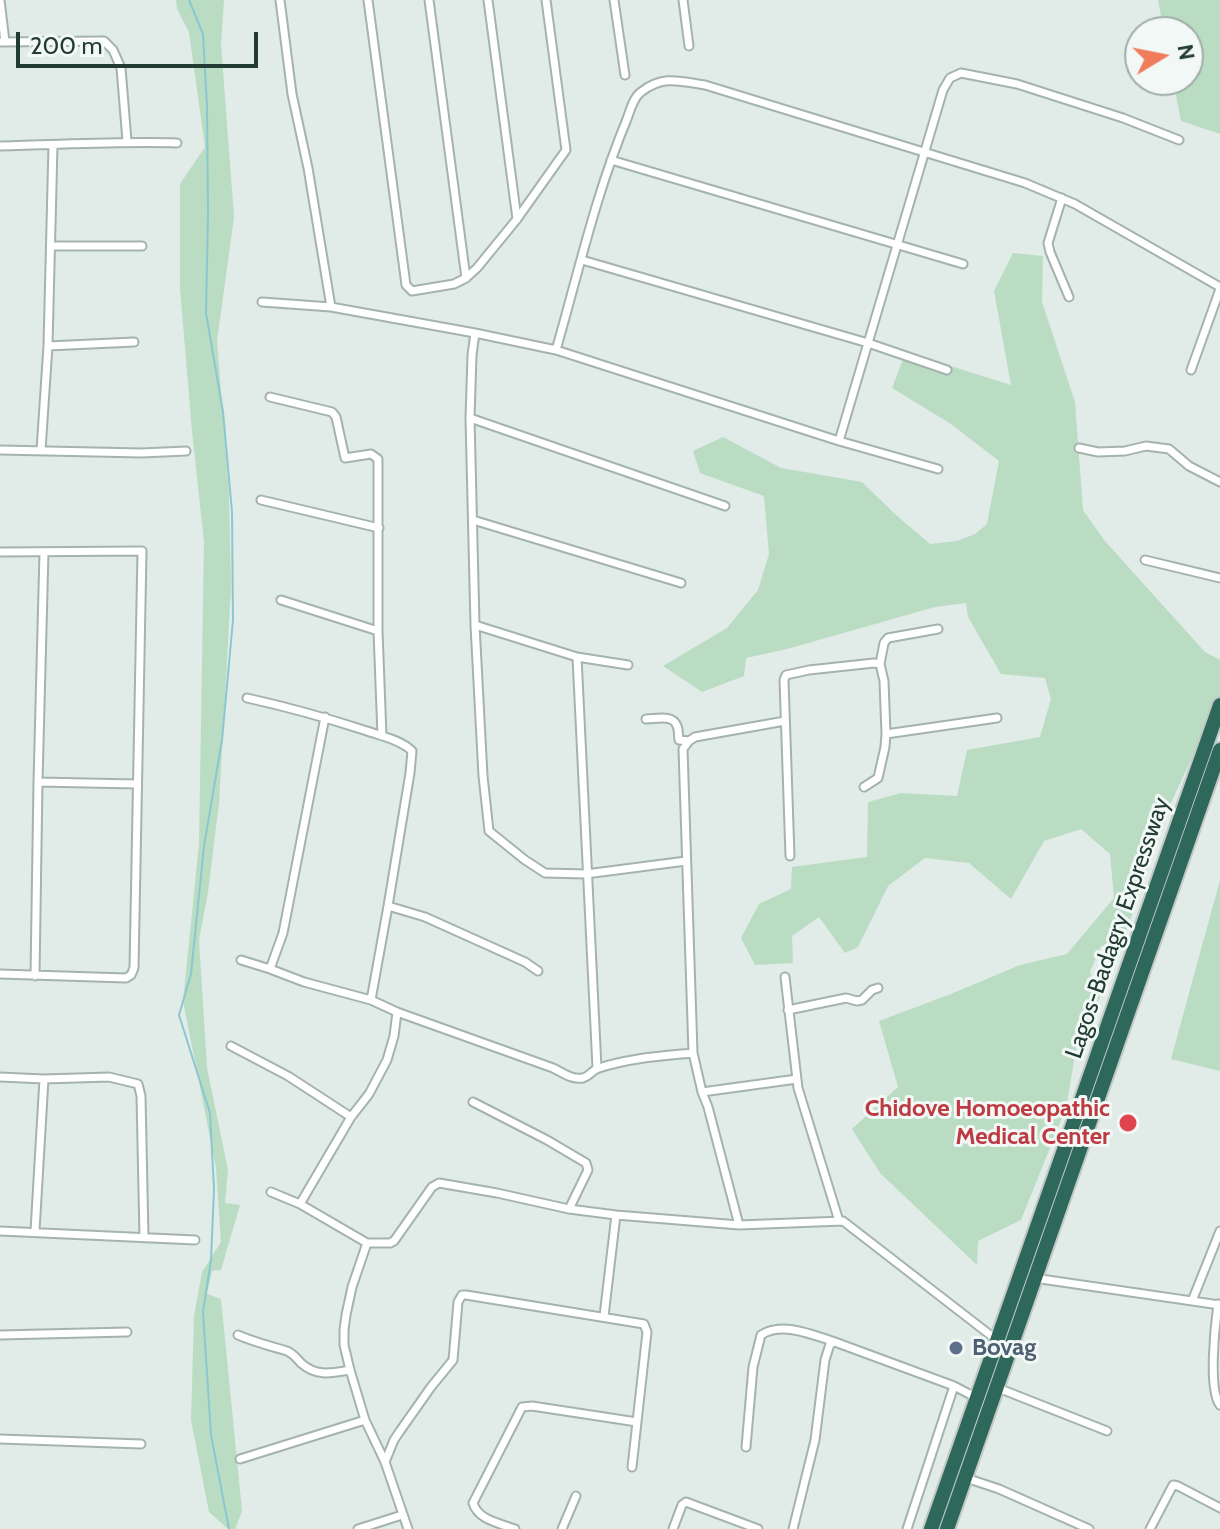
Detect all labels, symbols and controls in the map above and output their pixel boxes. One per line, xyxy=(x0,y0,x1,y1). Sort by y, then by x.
scale bar xyxy=(20,16,262,66)
north arrow xyxy=(1124,16,1204,96)
text: 200 m xyxy=(30,31,103,60)
text: N xyxy=(1172,42,1201,62)
street label: Lagos-Badagry Expressway xyxy=(1060,794,1176,1062)
place label: Chidove Homoeopathic Medical Center xyxy=(865,1095,1110,1151)
marker: Chidove Homoeopathic Medical Center xyxy=(1117,1112,1139,1134)
place label: Bovag xyxy=(972,1334,1036,1362)
marker: Bovag xyxy=(947,1339,965,1357)

